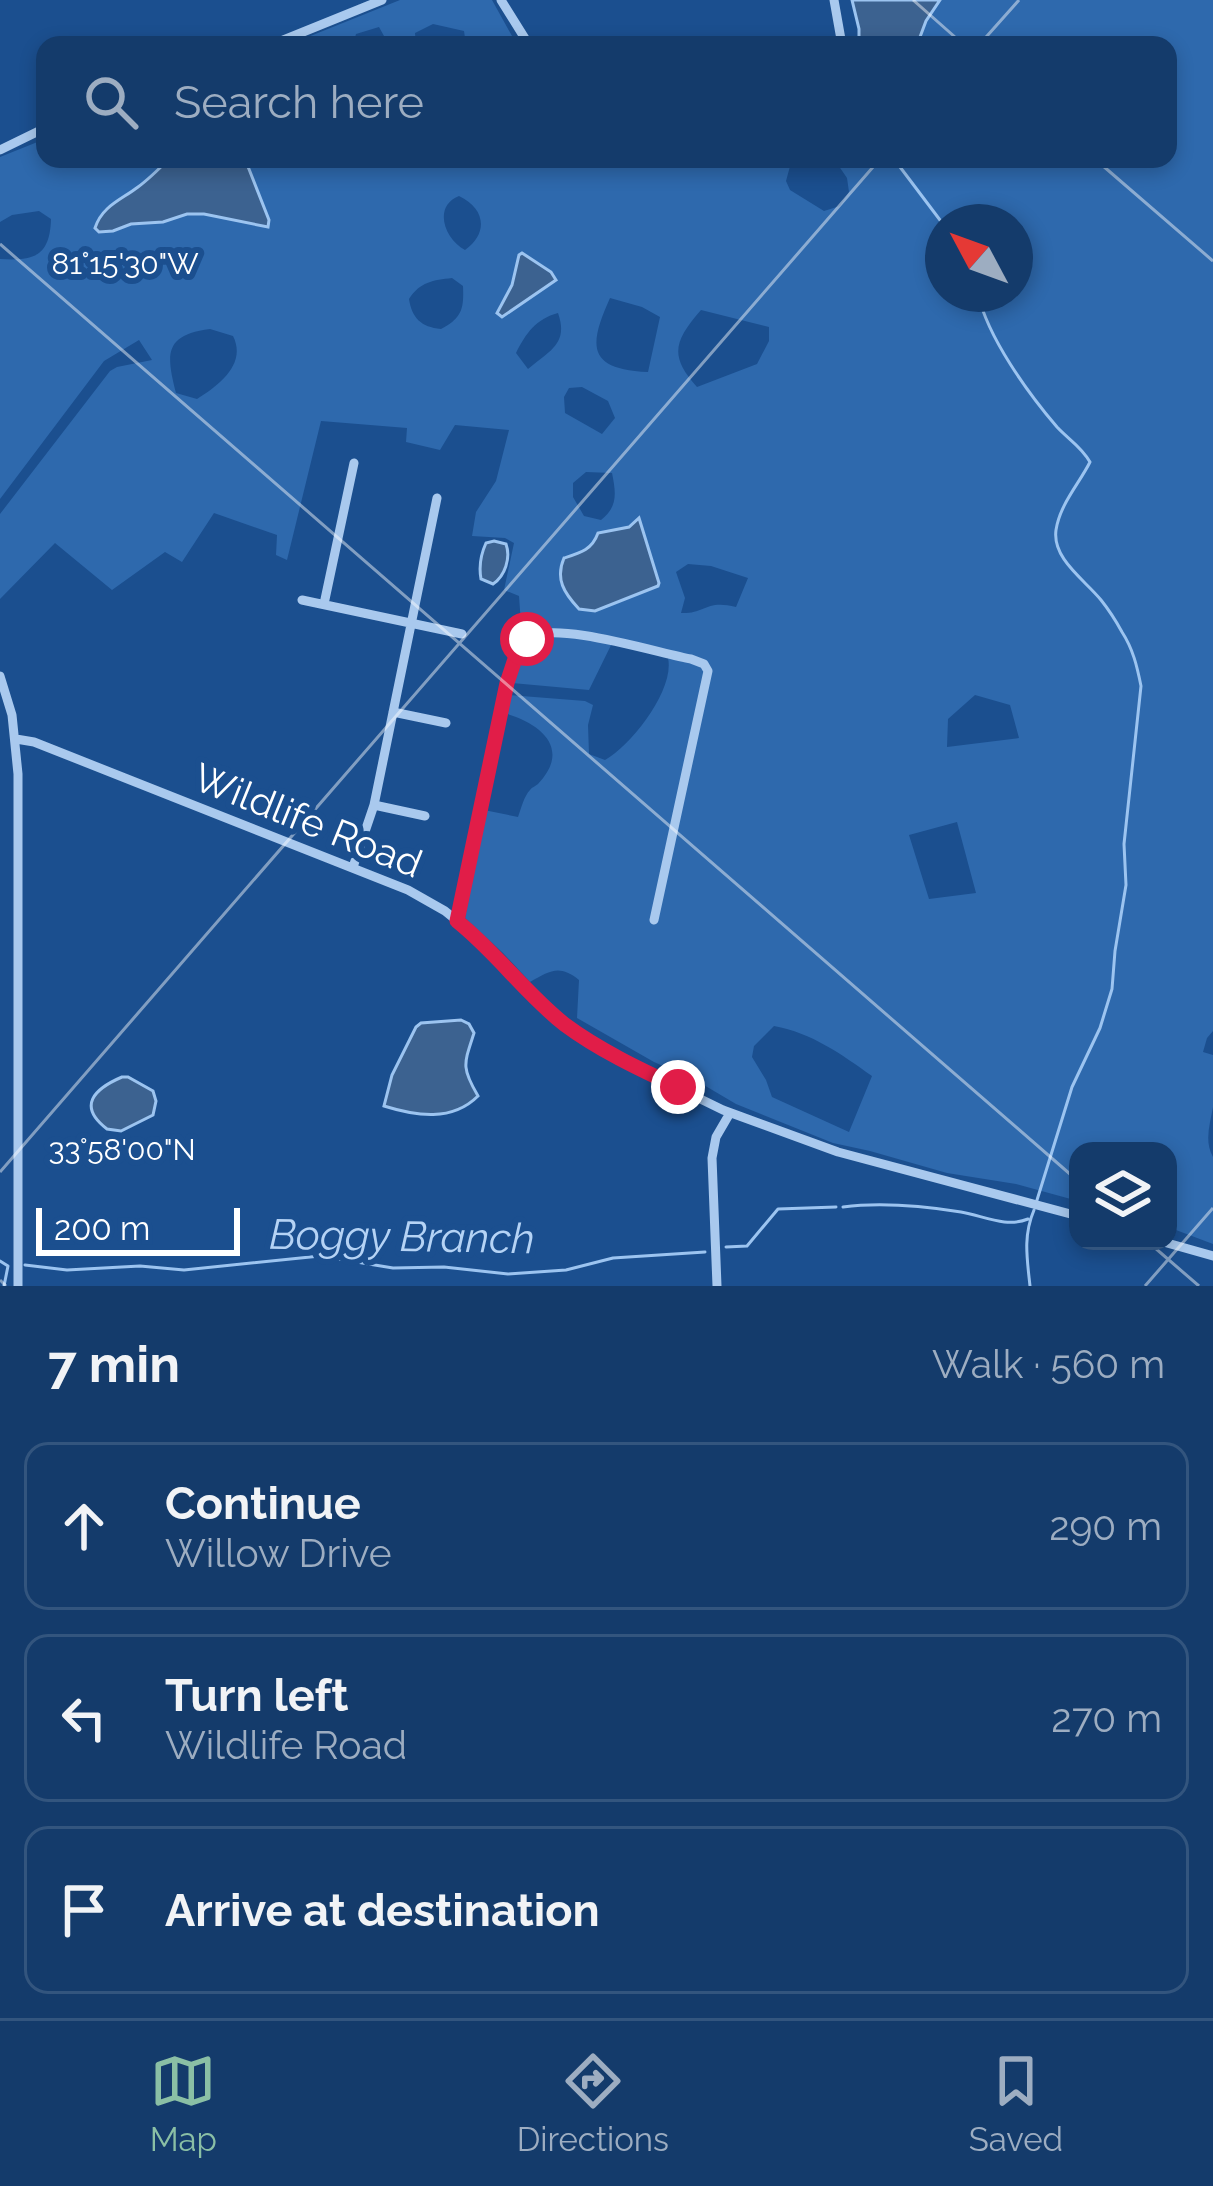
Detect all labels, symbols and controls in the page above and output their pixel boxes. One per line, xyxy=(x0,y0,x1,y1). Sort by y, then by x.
search box xyxy=(36,36,1177,168)
icon: search xyxy=(78,69,144,135)
text: Search here xyxy=(174,76,424,129)
north arrow xyxy=(925,204,1033,312)
text: 81°15'30"W xyxy=(51,246,199,281)
route start xyxy=(500,612,554,666)
street label: Wildlife Road xyxy=(187,753,429,887)
route end xyxy=(651,1060,705,1114)
text: 33°58'00"N xyxy=(48,1132,196,1167)
map controls xyxy=(1069,1142,1177,1250)
button: layers xyxy=(1069,1142,1177,1250)
scale bar xyxy=(36,1202,240,1255)
text: 200 m xyxy=(54,1209,150,1248)
water label: Boggy Branch xyxy=(269,1210,535,1263)
text: 7 min xyxy=(48,1334,180,1394)
text: Walk · 560 m xyxy=(932,1341,1165,1387)
text: Continue xyxy=(165,1477,361,1530)
icon: ahead xyxy=(51,1493,117,1559)
text: 290 m xyxy=(1049,1503,1162,1549)
text: Willow Drive xyxy=(165,1530,392,1576)
text: Turn left xyxy=(165,1669,348,1722)
icon: left xyxy=(51,1685,117,1751)
text: 270 m xyxy=(1051,1695,1162,1741)
text: Wildlife Road xyxy=(165,1722,407,1768)
icon: arrive xyxy=(51,1877,117,1943)
text: Arrive at destination xyxy=(165,1884,600,1937)
tab: Map xyxy=(150,2048,217,2159)
tab: Directions xyxy=(517,2048,669,2159)
tab: Saved xyxy=(969,2048,1063,2159)

